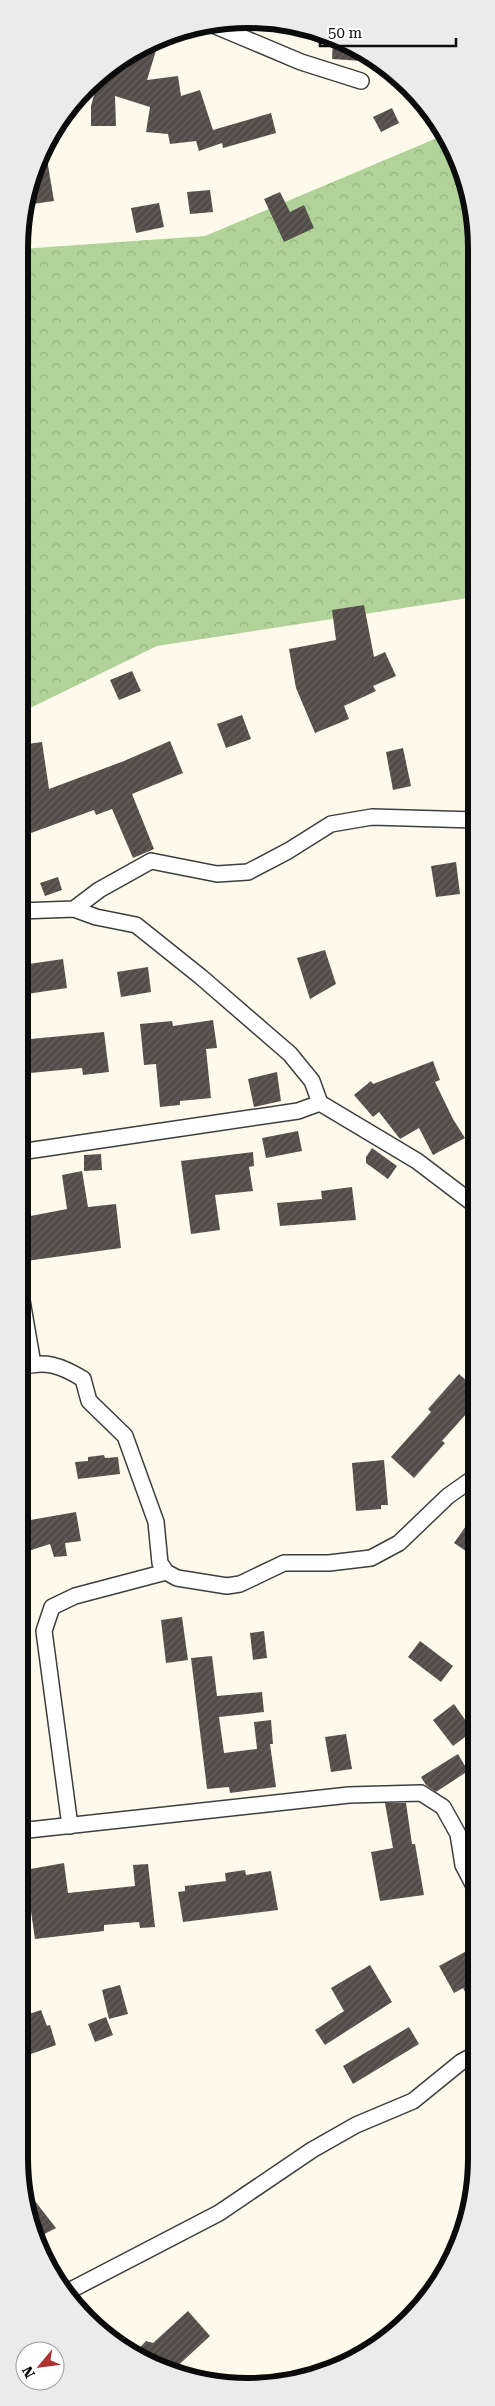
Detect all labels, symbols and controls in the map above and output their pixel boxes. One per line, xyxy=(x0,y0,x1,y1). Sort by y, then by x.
scale bar xyxy=(320,15,456,47)
text: 50 m xyxy=(328,24,363,42)
north arrow xyxy=(15,2341,65,2391)
text: N xyxy=(19,2364,38,2381)

